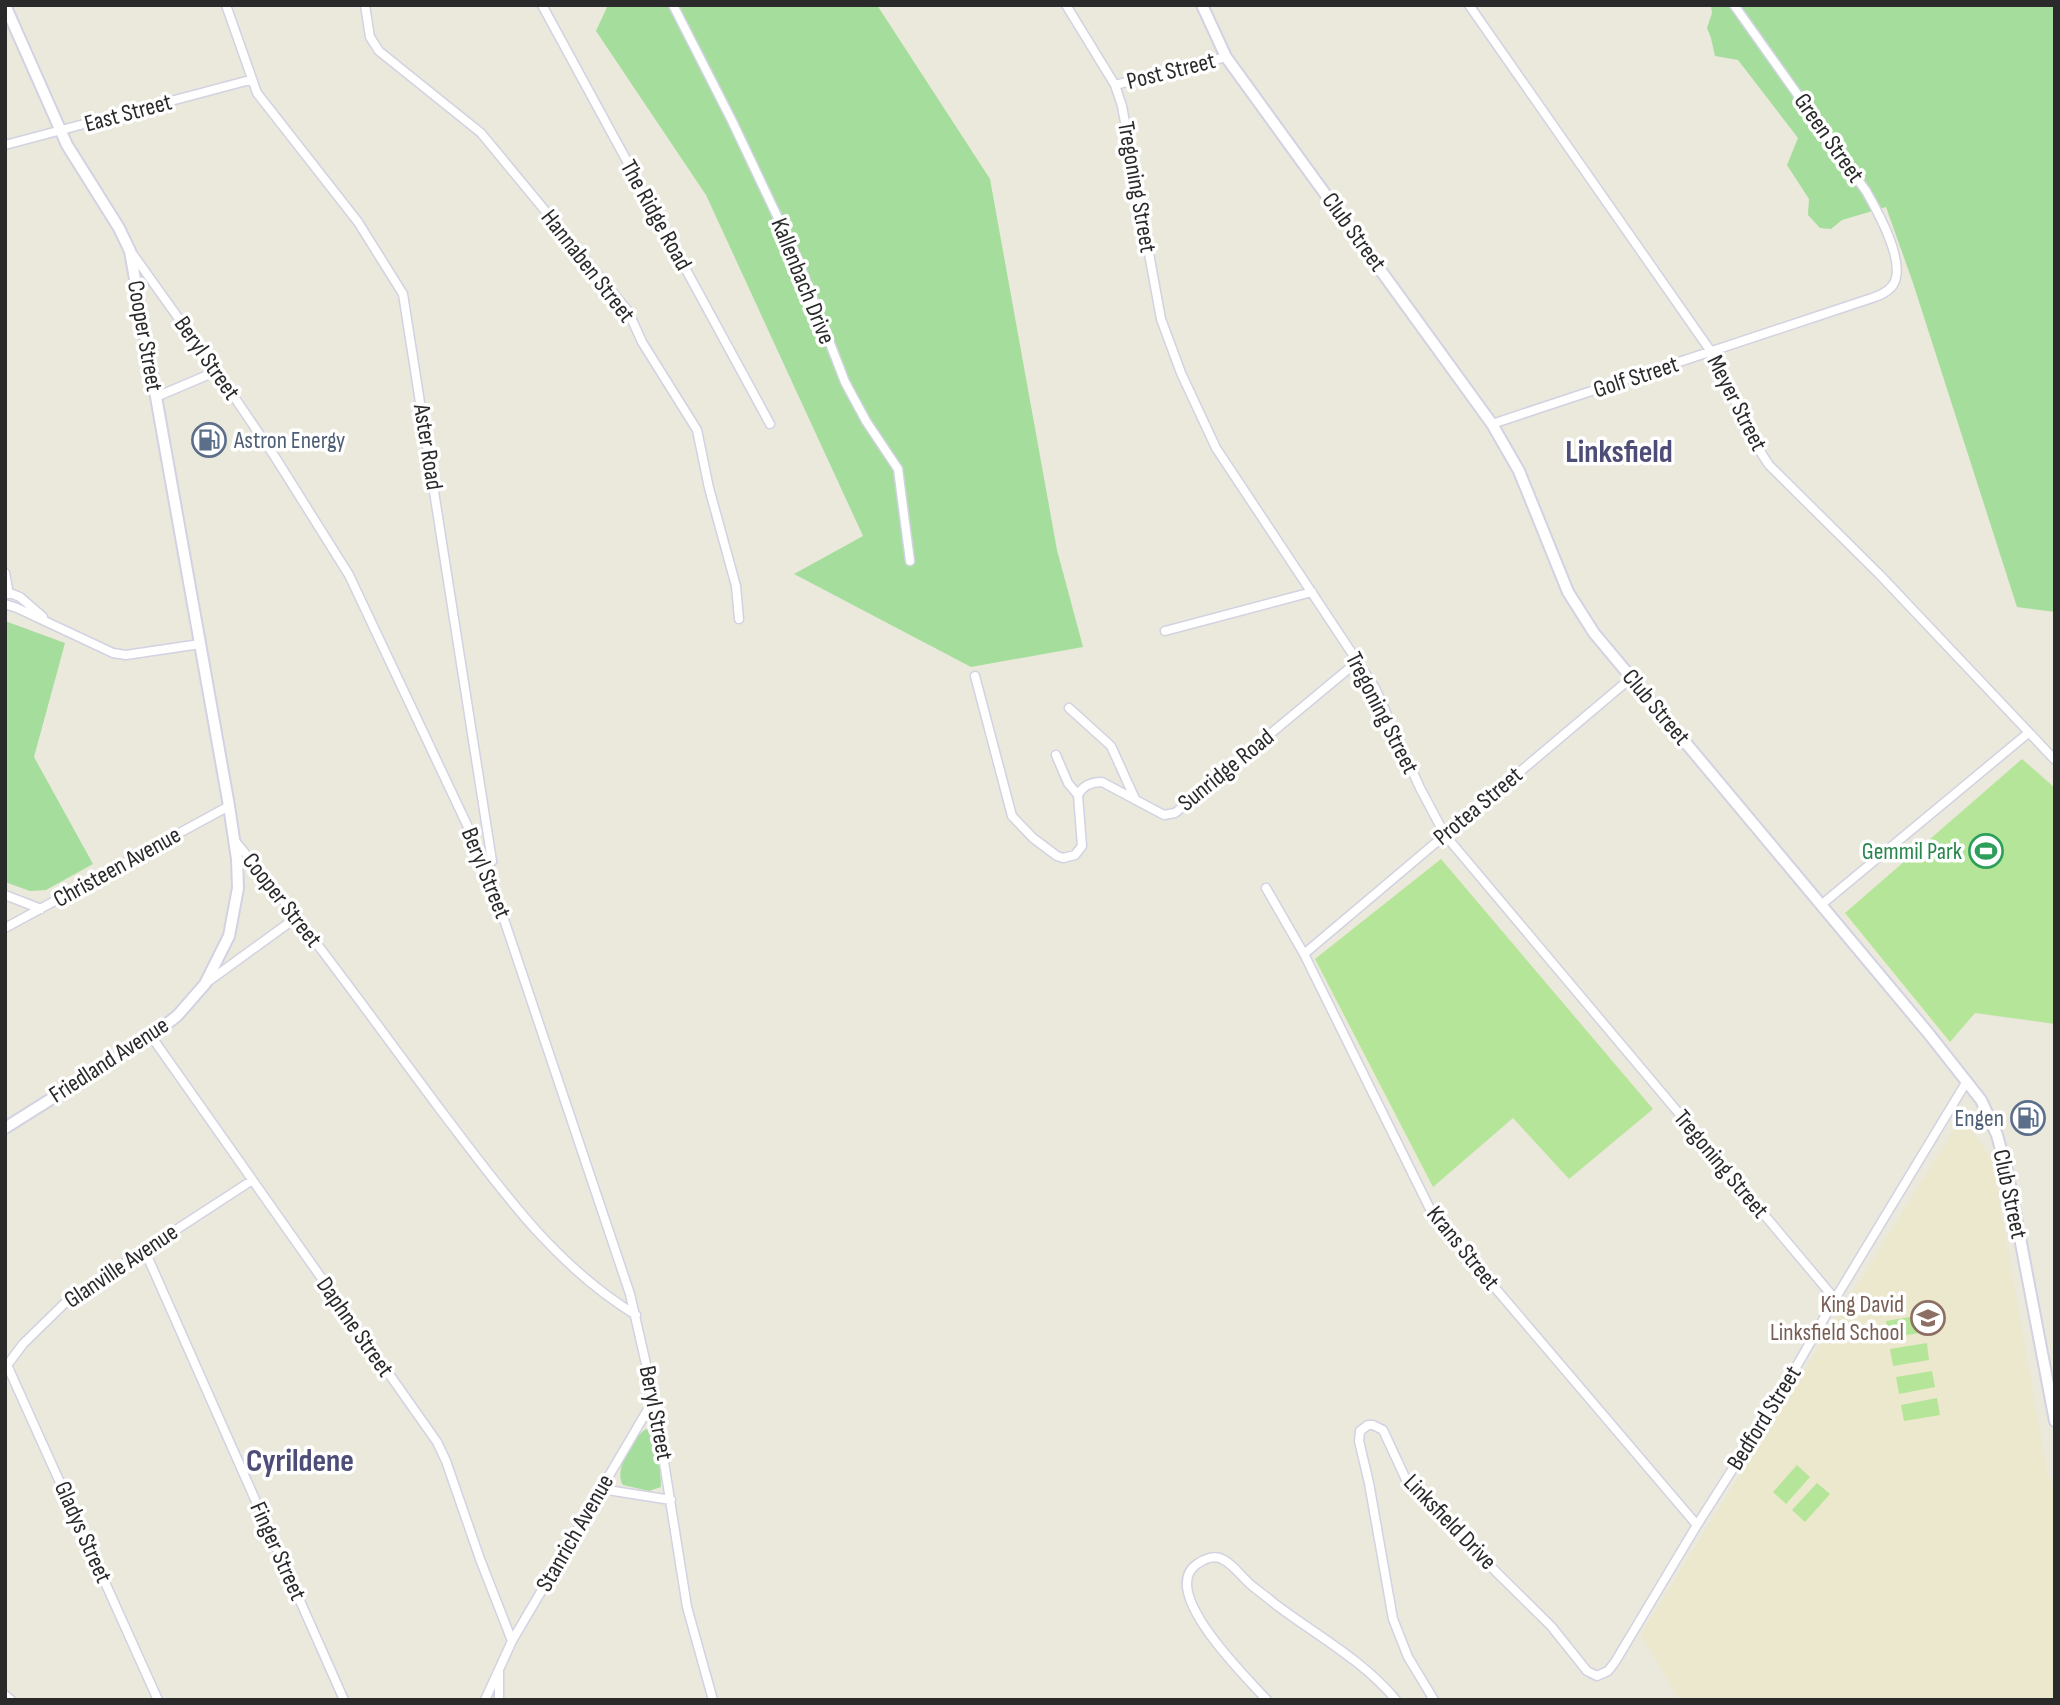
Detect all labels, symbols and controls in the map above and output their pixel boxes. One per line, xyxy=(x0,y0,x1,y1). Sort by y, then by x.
street label: Post Street xyxy=(1124,46,1218,96)
street label: East Street xyxy=(81,87,175,139)
street label: Green Street xyxy=(1788,88,1870,188)
street label: Tregoning Street xyxy=(1111,119,1163,255)
street label: The Ridge Road xyxy=(614,155,698,275)
street label: Club Street xyxy=(1316,187,1392,277)
street label: Hannaben Street xyxy=(535,204,641,328)
street label: Kallenbach Drive xyxy=(765,214,841,348)
street label: Cooper Street xyxy=(121,278,169,394)
street label: Beryl Street xyxy=(168,311,246,405)
street label: Golf Street xyxy=(1590,350,1682,404)
street label: Meyer Street xyxy=(1701,350,1773,456)
street label: Aster Road xyxy=(407,401,449,492)
fuel station icon: Astron Energy xyxy=(190,421,228,459)
place label: Astron Energy xyxy=(233,426,345,455)
district label: Linksfield xyxy=(1565,433,1673,472)
street label: Tregoning Street xyxy=(1339,647,1425,779)
street label: Club Street xyxy=(1616,663,1696,751)
street label: Sunridge Road xyxy=(1172,723,1280,817)
street label: Protea Street xyxy=(1428,760,1528,852)
street label: Christeen Avenue xyxy=(48,820,186,914)
street label: Beryl Street xyxy=(455,823,517,923)
sports icon: Gemmil Park xyxy=(1967,832,2005,870)
place label: Gemmil Park xyxy=(1862,837,1962,866)
street label: Cooper Street xyxy=(236,847,328,953)
street label: Friedland Avenue xyxy=(44,1011,174,1109)
fuel station icon: Engen xyxy=(2009,1099,2047,1137)
street label: Tregoning Street xyxy=(1667,1104,1775,1224)
place label: Engen xyxy=(1954,1104,2004,1133)
street label: Club Street xyxy=(1986,1147,2034,1241)
street label: Krans Street xyxy=(1420,1200,1506,1296)
street label: Glanville Avenue xyxy=(59,1217,183,1315)
street label: Daphne Street xyxy=(310,1271,400,1383)
place label: King David Linksfield School xyxy=(1770,1290,1904,1347)
school or university icon: King David Linksfield School xyxy=(1909,1299,1947,1337)
street label: Bedford Street xyxy=(1721,1360,1807,1476)
street label: Beryl Street xyxy=(633,1363,679,1463)
district label: Cyrildene xyxy=(246,1442,354,1481)
street label: Linksfield Drive xyxy=(1397,1468,1503,1576)
street label: Stanrich Avenue xyxy=(530,1469,620,1597)
street label: Gladys Street xyxy=(48,1477,118,1587)
street label: Finger Street xyxy=(243,1497,313,1605)

